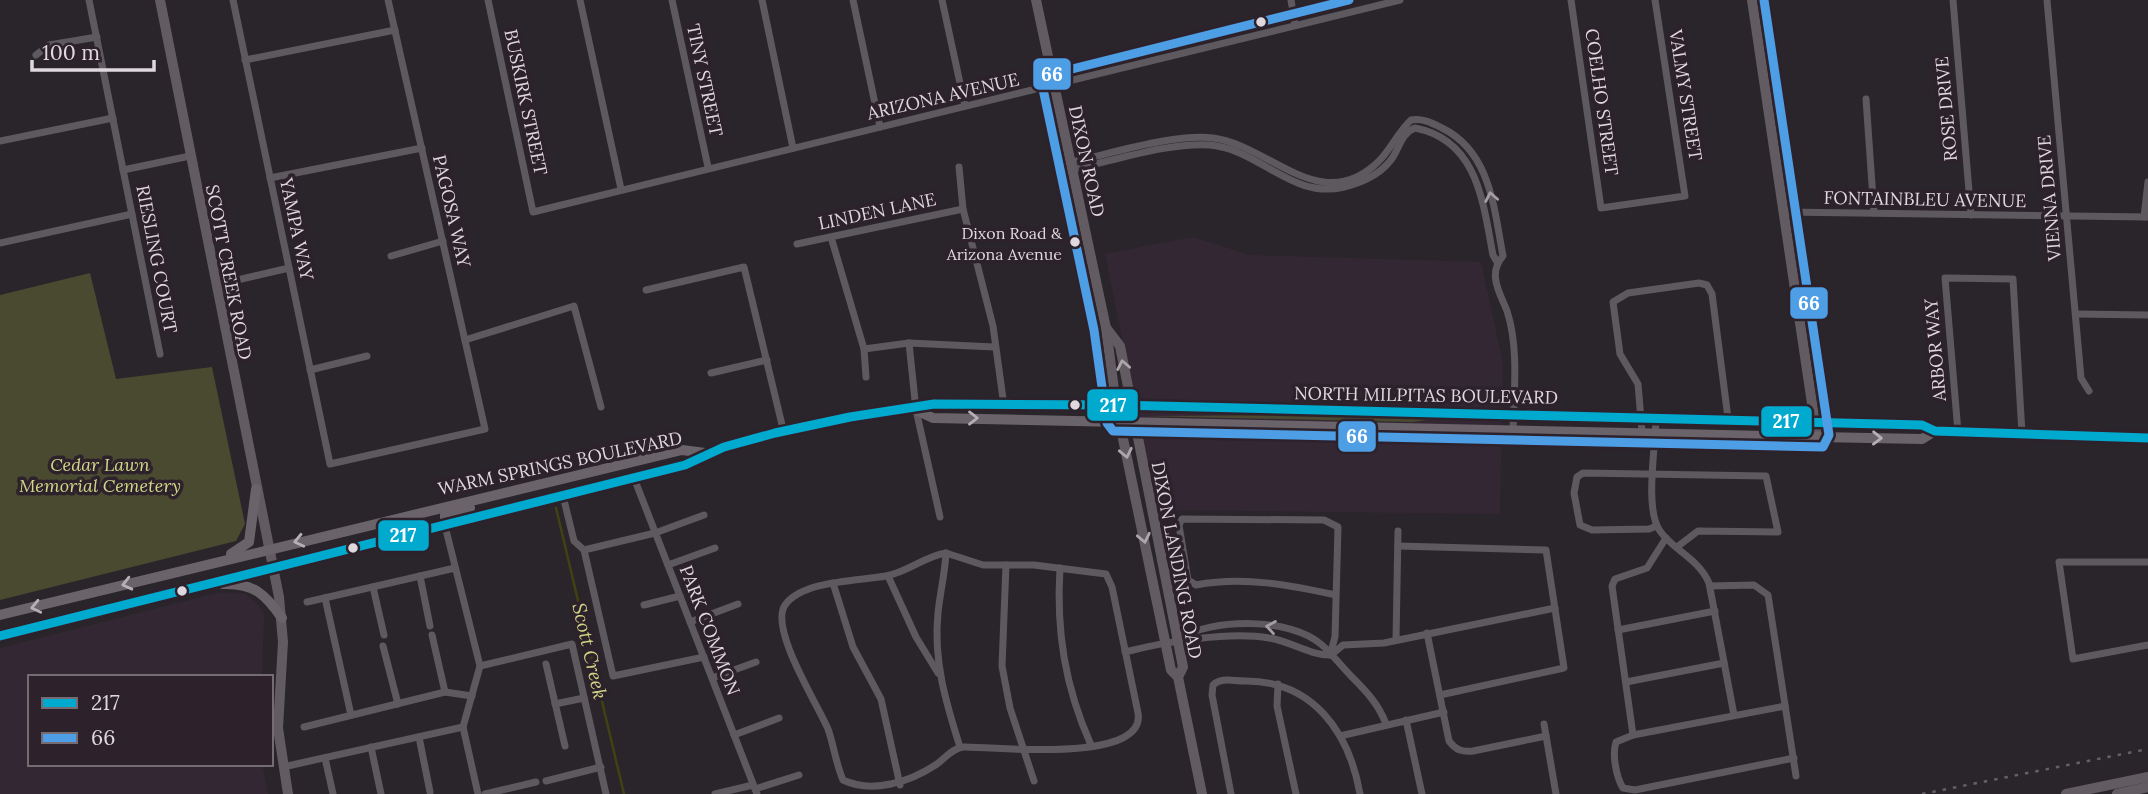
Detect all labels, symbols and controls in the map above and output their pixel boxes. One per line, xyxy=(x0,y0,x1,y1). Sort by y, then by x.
unlabelled marker xyxy=(1254,15,1268,29)
street label: TINY STREET xyxy=(682,22,728,139)
street label: BUSKIRK STREET xyxy=(499,27,553,177)
street label: COELHO STREET xyxy=(1580,27,1624,177)
street label: VALMY STREET xyxy=(1664,27,1708,163)
scale bar xyxy=(32,28,154,72)
text: 100 m xyxy=(42,39,100,66)
street label: ROSE DRIVE xyxy=(1930,56,1962,162)
line badge: 66 xyxy=(1032,57,1072,91)
text: 66 xyxy=(1041,62,1063,86)
street label: ARIZONA AVENUE xyxy=(864,67,1021,125)
street label: DIXON ROAD xyxy=(1064,103,1110,219)
street label: VIENNA DRIVE xyxy=(2032,134,2066,263)
street label: PAGOSA WAY xyxy=(428,153,476,270)
street label: YAMPA WAY xyxy=(275,175,319,283)
street label: SCOTT CREEK ROAD xyxy=(201,182,257,362)
street label: RIESLING COURT xyxy=(131,183,183,335)
street label: FONTAINBLEU AVENUE xyxy=(1824,186,2026,212)
street label: LINDEN LANE xyxy=(816,187,938,235)
one-way arrow xyxy=(1485,191,1500,203)
place label: Dixon Road & Arizona Avenue xyxy=(946,223,1063,264)
marker: Dixon Road & Arizona Avenue xyxy=(1068,235,1082,249)
line badge: 66 xyxy=(1789,286,1829,320)
text: 66 xyxy=(1798,291,1820,315)
street label: ARBOR WAY xyxy=(1919,297,1951,403)
one-way arrow xyxy=(1117,359,1132,371)
street label: NORTH MILPITAS BOULEVARD xyxy=(1294,381,1558,409)
line badge: 217 xyxy=(1086,388,1139,422)
text: 217 xyxy=(1100,393,1126,417)
unlabelled marker xyxy=(1068,398,1082,412)
line badge: 217 xyxy=(1760,405,1813,438)
text: 217 xyxy=(1773,409,1799,433)
one-way arrow xyxy=(969,410,979,426)
line badge: 66 xyxy=(1337,420,1377,453)
text: 66 xyxy=(1346,424,1368,448)
street label: WARM SPRINGS BOULEVARD xyxy=(436,426,684,500)
one-way arrow xyxy=(1872,430,1883,446)
one-way arrow xyxy=(1117,447,1132,459)
park label: Cedar Lawn Memorial Cemetery xyxy=(19,453,181,497)
street label: DIXON LANDING ROAD xyxy=(1147,459,1207,661)
line badge: 217 xyxy=(377,519,430,552)
text: 217 xyxy=(390,523,416,547)
one-way arrow xyxy=(1135,532,1150,544)
one-way arrow xyxy=(293,533,305,548)
unlabelled marker xyxy=(346,541,360,555)
street label: PARK COMMON xyxy=(675,562,745,698)
one-way arrow xyxy=(121,576,133,590)
unlabelled marker xyxy=(175,584,189,598)
one-way arrow xyxy=(30,598,42,613)
water label: Scott Creek xyxy=(567,601,613,702)
one-way arrow xyxy=(1265,620,1276,635)
legend xyxy=(28,675,273,766)
text: 217 xyxy=(91,689,120,716)
text: 66 xyxy=(91,724,115,751)

